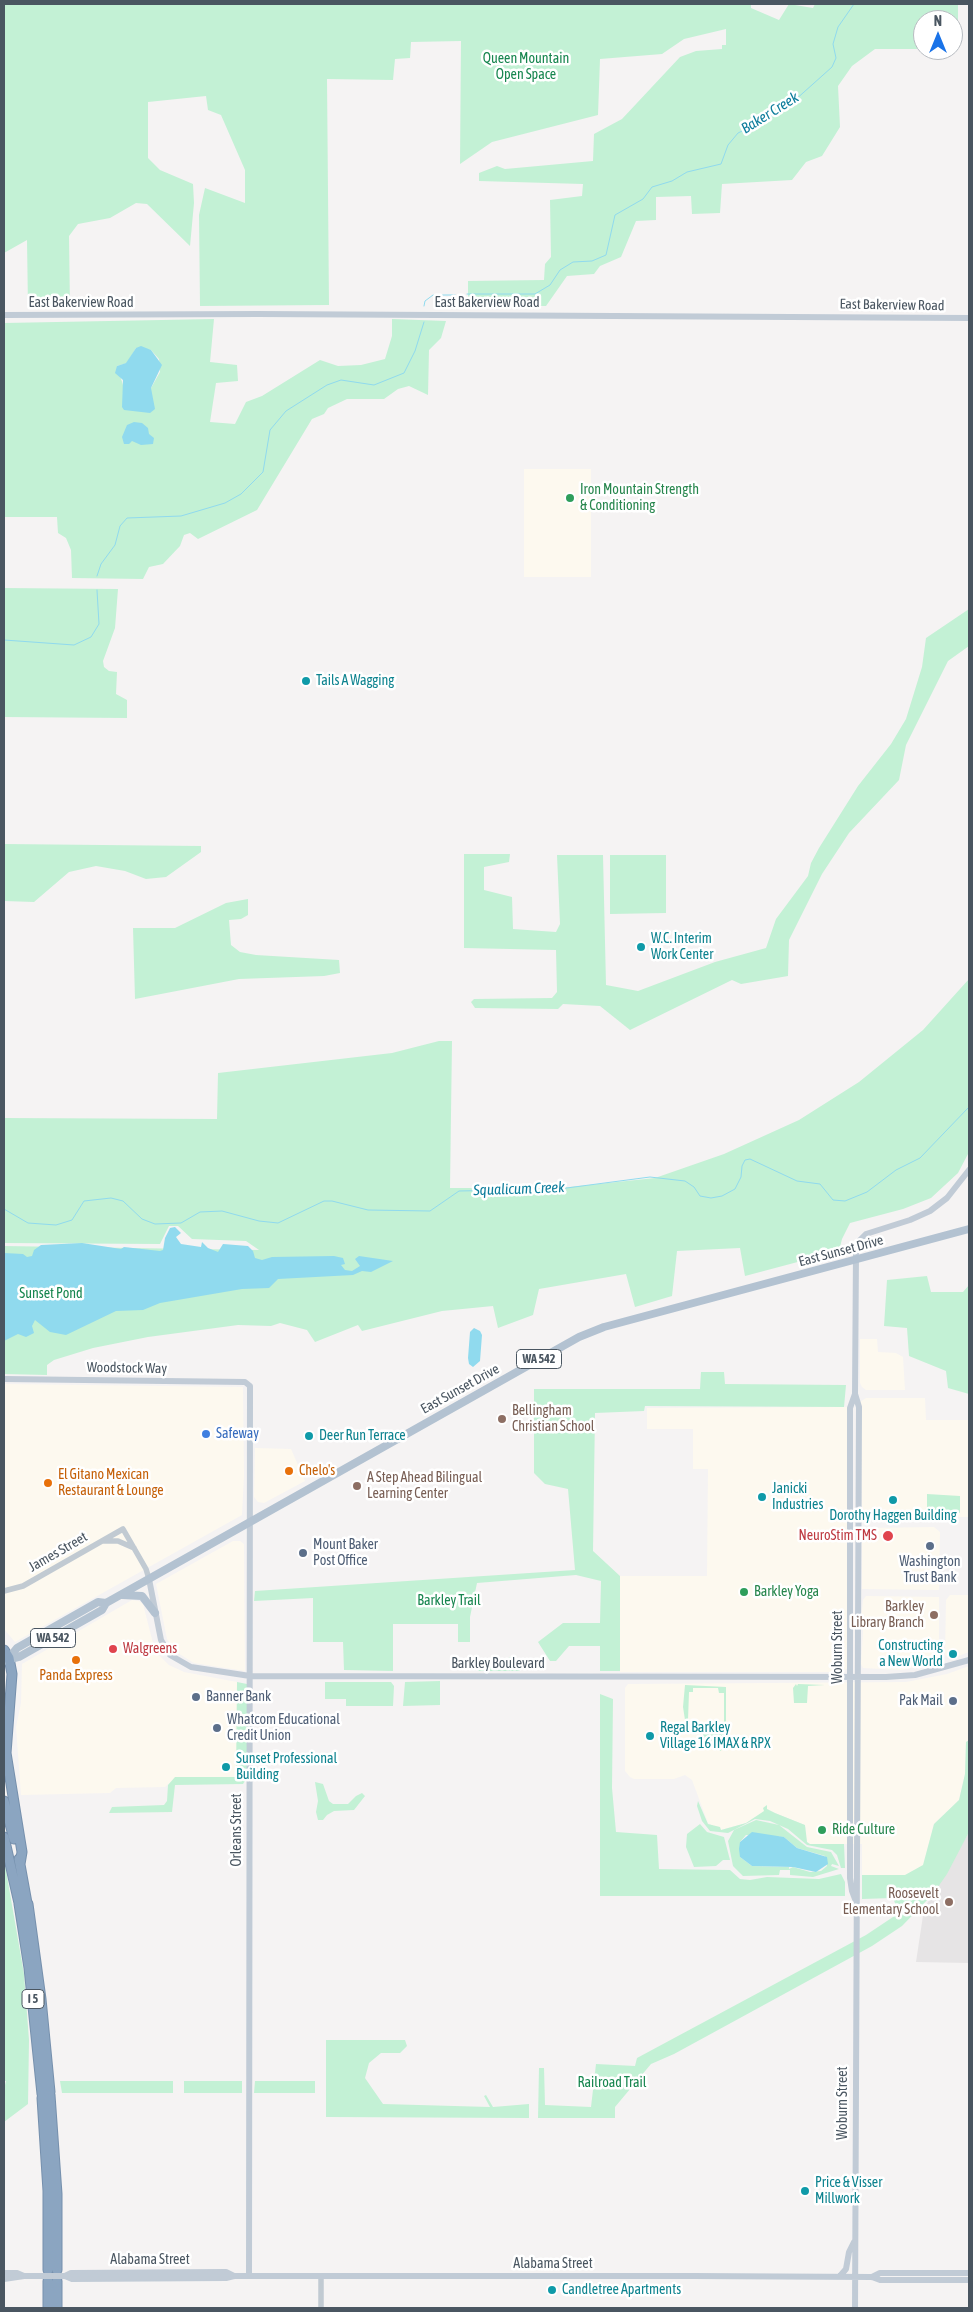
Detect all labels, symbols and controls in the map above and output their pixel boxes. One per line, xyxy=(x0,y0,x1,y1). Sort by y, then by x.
north arrow xyxy=(913,10,963,60)
text: N xyxy=(934,13,942,29)
park label: Queen Mountain Open Space xyxy=(483,51,569,84)
water label: Baker Creek xyxy=(738,88,802,138)
street label: East Bakerview Road xyxy=(28,295,134,311)
street label: East Bakerview Road xyxy=(434,295,540,311)
street label: East Bakerview Road xyxy=(839,296,945,314)
place label: Iron Mountain Strength & Conditioning xyxy=(580,482,699,514)
marker: Iron Mountain Strength & Conditioning xyxy=(564,492,576,504)
place label: Tails A Wagging xyxy=(316,673,394,689)
marker: Tails A Wagging xyxy=(300,675,312,687)
place label: W.C. Interim Work Center xyxy=(651,931,713,964)
marker: W.C. Interim Work Center xyxy=(635,941,647,953)
water label: Squalicum Creek xyxy=(473,1178,565,1200)
street label: East Sunset Drive xyxy=(797,1232,885,1270)
park label: Sunset Pond xyxy=(19,1286,83,1302)
road number: WA 542 xyxy=(516,1350,562,1368)
street label: Woodstock Way xyxy=(87,1359,167,1377)
street label: East Sunset Drive xyxy=(418,1361,502,1417)
place label: Bellingham Christian School xyxy=(512,1403,595,1435)
marker: Bellingham Christian School xyxy=(496,1413,508,1425)
place label: Safeway xyxy=(216,1426,259,1442)
marker: Safeway xyxy=(200,1428,212,1440)
place label: Deer Run Terrace xyxy=(319,1428,406,1444)
marker: Deer Run Terrace xyxy=(303,1430,315,1442)
place label: Chelo's xyxy=(299,1463,335,1479)
marker: Chelo's xyxy=(283,1465,295,1477)
place label: El Gitano Mexican Restaurant & Lounge xyxy=(58,1467,164,1500)
place label: A Step Ahead Bilingual Learning Center xyxy=(367,1470,482,1502)
marker: El Gitano Mexican Restaurant & Lounge xyxy=(42,1477,54,1489)
marker: A Step Ahead Bilingual Learning Center xyxy=(351,1480,363,1492)
place label: Janicki Industries xyxy=(772,1481,823,1514)
marker: Janicki Industries xyxy=(756,1491,768,1503)
marker: Dorothy Haggen Building xyxy=(887,1494,899,1506)
place label: Dorothy Haggen Building xyxy=(829,1508,957,1524)
street label: James Street xyxy=(26,1528,90,1576)
place label: NeuroStim TMS xyxy=(798,1528,877,1544)
marker: NeuroStim TMS xyxy=(881,1529,895,1543)
place label: Mount Baker Post Office xyxy=(313,1537,378,1570)
marker: Washington Trust Bank xyxy=(924,1540,936,1552)
marker: Mount Baker Post Office xyxy=(297,1547,309,1559)
place label: Washington Trust Bank xyxy=(899,1554,961,1586)
place label: Barkley Yoga xyxy=(754,1584,819,1600)
marker: Barkley Yoga xyxy=(738,1586,750,1598)
park label: Barkley Trail xyxy=(417,1593,481,1609)
place label: Barkley Library Branch xyxy=(851,1599,924,1631)
marker: Barkley Library Branch xyxy=(928,1609,940,1621)
street label: Woburn Street xyxy=(830,1610,846,1684)
road number: WA 542 xyxy=(30,1629,76,1648)
place label: Constructing a New World xyxy=(878,1638,943,1670)
place label: Walgreens xyxy=(123,1641,177,1657)
marker: Walgreens xyxy=(107,1643,119,1655)
marker: Constructing a New World xyxy=(947,1648,959,1660)
marker: Panda Express xyxy=(70,1654,82,1666)
street label: Barkley Boulevard xyxy=(451,1656,545,1672)
place label: Panda Express xyxy=(39,1668,113,1684)
place label: Banner Bank xyxy=(206,1689,271,1705)
marker: Banner Bank xyxy=(190,1691,202,1703)
place label: Pak Mail xyxy=(899,1693,943,1709)
marker: Pak Mail xyxy=(947,1695,959,1707)
place label: Whatcom Educational Credit Union xyxy=(227,1712,340,1744)
place label: Regal Barkley Village 16 IMAX & RPX xyxy=(660,1720,770,1752)
marker: Whatcom Educational Credit Union xyxy=(211,1722,223,1734)
marker: Regal Barkley Village 16 IMAX & RPX xyxy=(644,1730,656,1742)
place label: Sunset Professional Building xyxy=(236,1751,337,1784)
marker: Sunset Professional Building xyxy=(220,1761,232,1773)
street label: Orleans Street xyxy=(229,1793,245,1867)
place label: Ride Culture xyxy=(832,1822,895,1838)
marker: Ride Culture xyxy=(816,1824,828,1836)
place label: Roosevelt Elementary School xyxy=(843,1886,939,1918)
marker: Roosevelt Elementary School xyxy=(943,1896,955,1908)
road number: I 5 xyxy=(22,1990,44,2008)
street label: Woburn Street xyxy=(835,2066,851,2140)
park label: Railroad Trail xyxy=(578,2075,646,2091)
place label: Price & Visser Millwork xyxy=(815,2175,882,2208)
marker: Price & Visser Millwork xyxy=(799,2185,811,2197)
street label: Alabama Street xyxy=(110,2252,190,2268)
street label: Alabama Street xyxy=(513,2256,593,2272)
place label: Candletree Apartments xyxy=(562,2282,681,2298)
marker: Candletree Apartments xyxy=(546,2284,558,2296)

